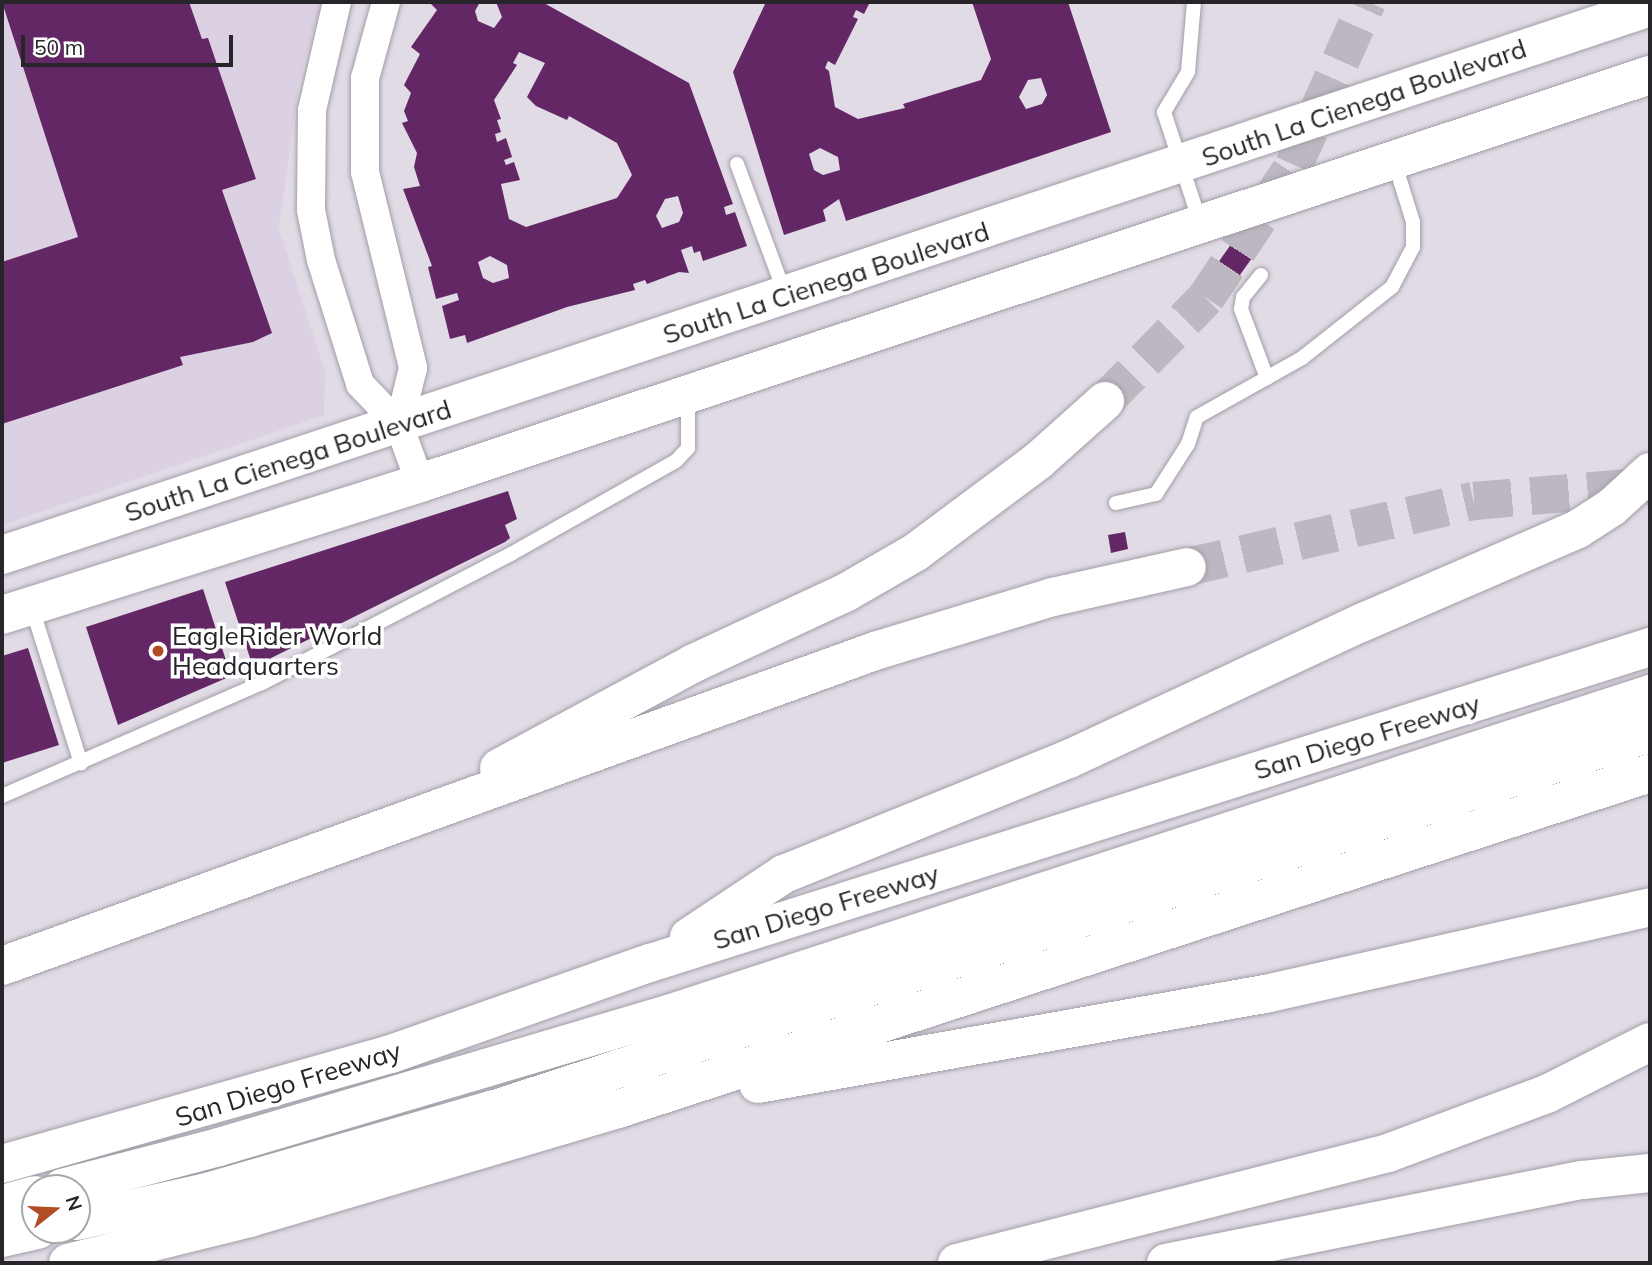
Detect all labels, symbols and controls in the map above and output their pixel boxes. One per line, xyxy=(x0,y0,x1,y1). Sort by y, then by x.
scale bar xyxy=(24,21,236,65)
street label: South La Cienega Boulevard xyxy=(1198,33,1530,173)
text: 50 m xyxy=(34,34,83,60)
street label: South La Cienega Boulevard xyxy=(659,215,993,351)
street label: South La Cienega Boulevard xyxy=(121,393,455,529)
place label: EagleRider World Headquarters xyxy=(172,620,382,682)
marker: EagleRider World Headquarters xyxy=(150,643,166,659)
street label: San Diego Freeway xyxy=(1250,688,1484,786)
street label: San Diego Freeway xyxy=(709,858,943,956)
street label: San Diego Freeway xyxy=(171,1035,405,1133)
north arrow xyxy=(21,1174,91,1244)
text: N xyxy=(60,1193,88,1214)

